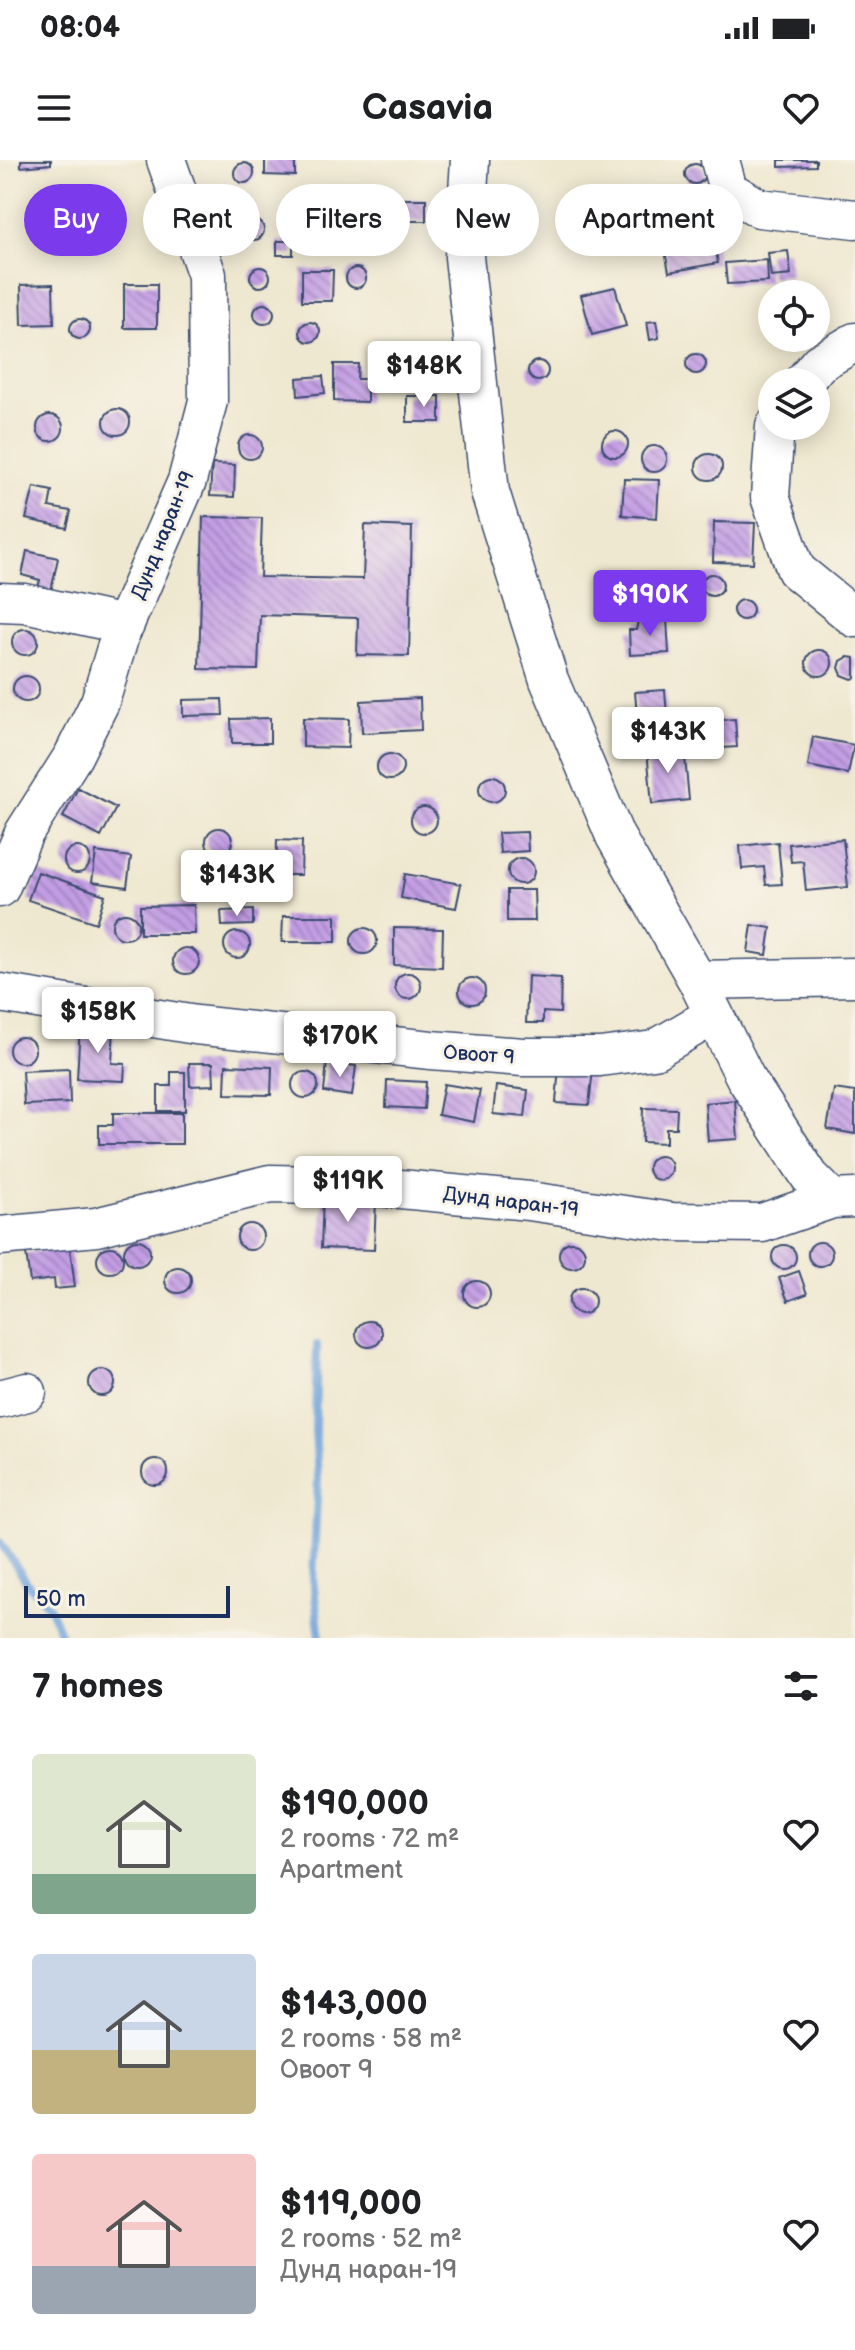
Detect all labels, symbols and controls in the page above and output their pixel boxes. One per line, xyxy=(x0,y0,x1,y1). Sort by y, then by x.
text: 08:04 xyxy=(40,10,120,46)
icon: menu xyxy=(32,86,76,130)
icon: heart xyxy=(779,86,823,130)
text: Casavia xyxy=(362,87,493,130)
chip: Buy xyxy=(24,184,127,256)
chip: Rent xyxy=(143,184,260,256)
chip: Filters xyxy=(276,184,410,256)
chip: New xyxy=(426,184,539,256)
chip: Apartment xyxy=(555,184,743,256)
map controls xyxy=(758,280,830,440)
button: locate xyxy=(758,280,830,352)
pin: $148K xyxy=(368,341,480,409)
text: $148K xyxy=(386,351,462,382)
button: layers xyxy=(758,368,830,440)
street label: Дунд наран-19 xyxy=(126,468,200,603)
pin: $190K xyxy=(594,570,706,638)
text: $190K xyxy=(611,580,689,611)
pin: $143K xyxy=(612,707,724,775)
text: $143K xyxy=(630,717,706,748)
pin: $143K xyxy=(181,850,293,918)
text: $143K xyxy=(199,860,275,891)
pin: $158K xyxy=(42,987,154,1055)
text: $158K xyxy=(60,997,136,1028)
pin: $170K xyxy=(284,1011,396,1079)
text: $170K xyxy=(302,1021,378,1052)
street label: Овоот 9 xyxy=(442,1041,515,1069)
pin: $119K xyxy=(292,1156,404,1224)
text: $119K xyxy=(312,1166,384,1197)
street label: Дунд наран-19 xyxy=(442,1182,580,1222)
scale bar xyxy=(24,1582,230,1618)
text: 50 m xyxy=(36,1586,86,1613)
icon: filters xyxy=(779,1664,823,1708)
text: 7 homes xyxy=(32,1666,163,1707)
text: $190,000 xyxy=(280,1783,429,1824)
icon: home xyxy=(96,1786,192,1882)
icon: heart xyxy=(779,1812,823,1856)
text: 2 rooms · 72 m² xyxy=(280,1824,459,1855)
text: Apartment xyxy=(280,1855,403,1886)
text: $143,000 xyxy=(280,1983,428,2024)
icon: home xyxy=(96,1986,192,2082)
icon: heart xyxy=(779,2012,823,2056)
text: 2 rooms · 58 m² xyxy=(280,2024,462,2055)
text: Овоот 9 xyxy=(280,2055,373,2086)
text: $119,000 xyxy=(280,2183,422,2224)
icon: home xyxy=(96,2186,192,2282)
icon: heart xyxy=(779,2212,823,2256)
text: 2 rooms · 52 m² xyxy=(280,2224,462,2255)
text: Дунд наран-19 xyxy=(280,2255,457,2286)

